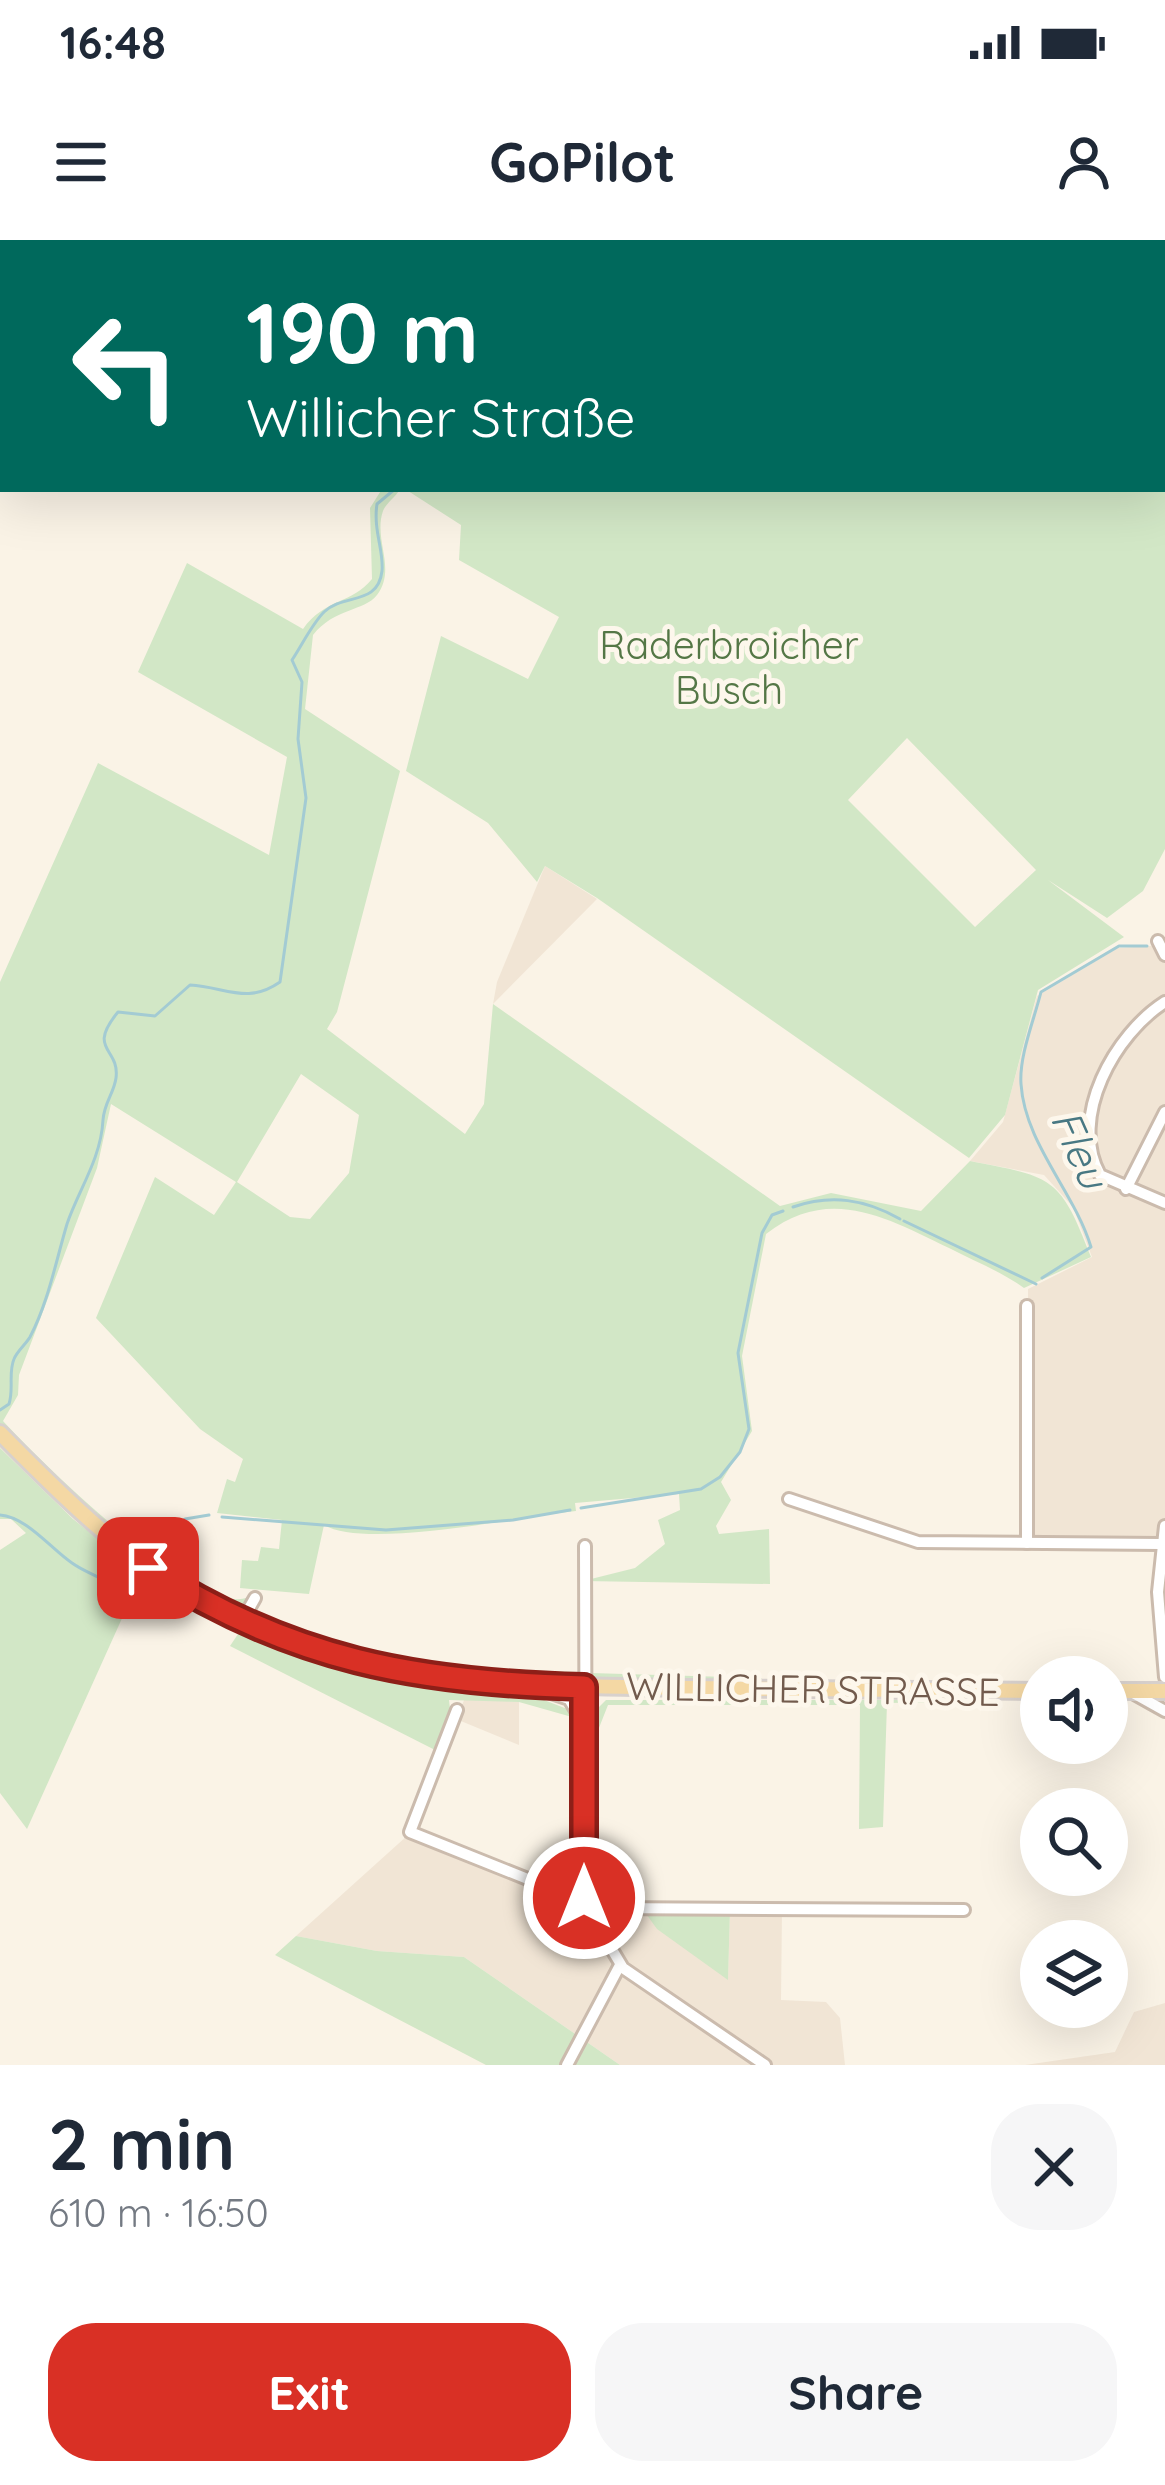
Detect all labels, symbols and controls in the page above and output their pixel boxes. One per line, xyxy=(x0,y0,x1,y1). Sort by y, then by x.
text: 16:48 xyxy=(60,14,166,70)
text: GoPilot xyxy=(489,128,676,196)
icon: menu xyxy=(48,129,114,195)
icon: person xyxy=(1051,129,1117,195)
text: 190 m xyxy=(246,279,479,384)
icon: left xyxy=(48,288,204,444)
text: Willicher Straße xyxy=(246,383,636,451)
park label: Raderbroicher Busch xyxy=(599,620,859,714)
water label: Fleu xyxy=(1040,1101,1122,1198)
pin xyxy=(97,1517,199,1619)
icon: arrive xyxy=(115,1535,181,1601)
map controls xyxy=(1020,1656,1128,2028)
button: sound xyxy=(1020,1656,1128,1764)
street label: WILLICHER STRASSE xyxy=(626,1661,1000,1716)
button: search xyxy=(1020,1788,1128,1896)
position arrow xyxy=(521,1835,647,1961)
button: layers xyxy=(1020,1920,1128,2028)
text: 2 min xyxy=(48,2098,235,2188)
button: close xyxy=(991,2104,1117,2230)
text: 610 m · 16:50 xyxy=(48,2188,269,2237)
button: Exit xyxy=(48,2323,571,2461)
button: Share xyxy=(595,2323,1117,2461)

